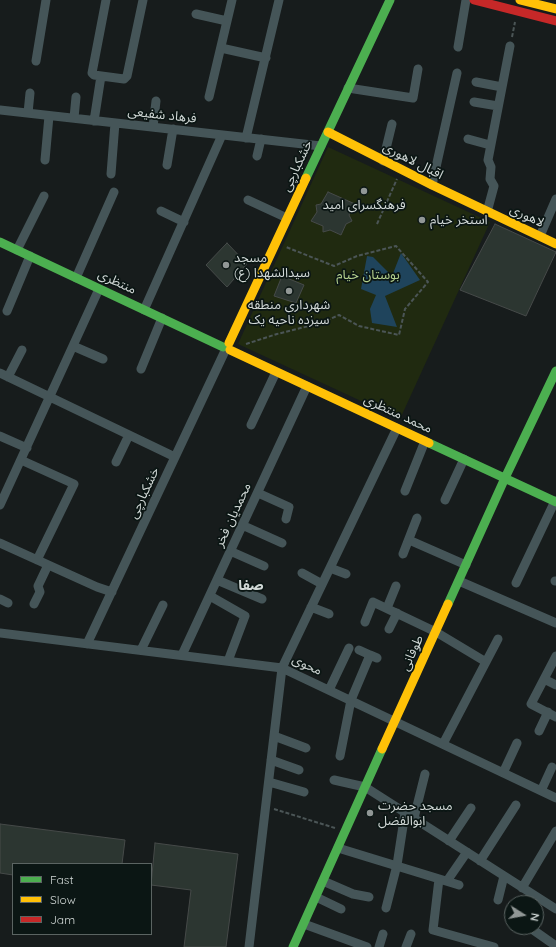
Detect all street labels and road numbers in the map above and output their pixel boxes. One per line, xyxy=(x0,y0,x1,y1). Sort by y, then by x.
street label: فرهاد شفیعی xyxy=(127,104,197,126)
street label: خشکبارچی xyxy=(278,138,316,194)
street label: اقبال لاهوری xyxy=(380,139,446,183)
street label: لاهوری xyxy=(507,201,547,231)
street label: منتظری xyxy=(95,266,139,298)
street label: محمد منتظری xyxy=(361,391,435,437)
street label: خشکبارچی xyxy=(125,465,163,521)
street label: محمدیان فخر xyxy=(211,480,255,550)
street label: طوفانی xyxy=(397,633,427,673)
street label: محوی xyxy=(290,651,324,679)

